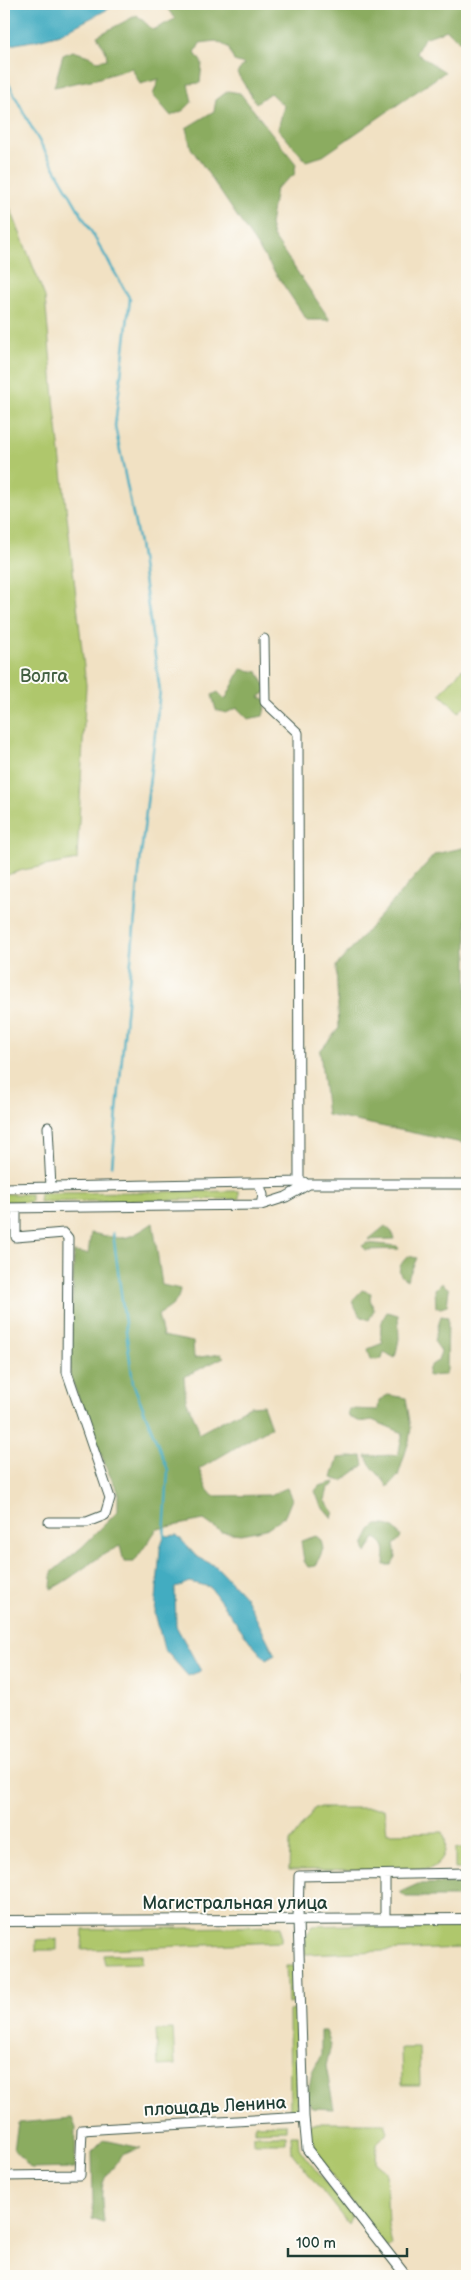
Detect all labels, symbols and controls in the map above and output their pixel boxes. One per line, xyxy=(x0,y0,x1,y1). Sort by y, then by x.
park label: Волга xyxy=(20,666,68,687)
street label: Магистральная улица xyxy=(142,1893,328,1914)
street label: площадь Ленина xyxy=(143,2092,287,2121)
scale bar xyxy=(288,2225,407,2257)
text: 100 m xyxy=(296,2234,336,2253)

